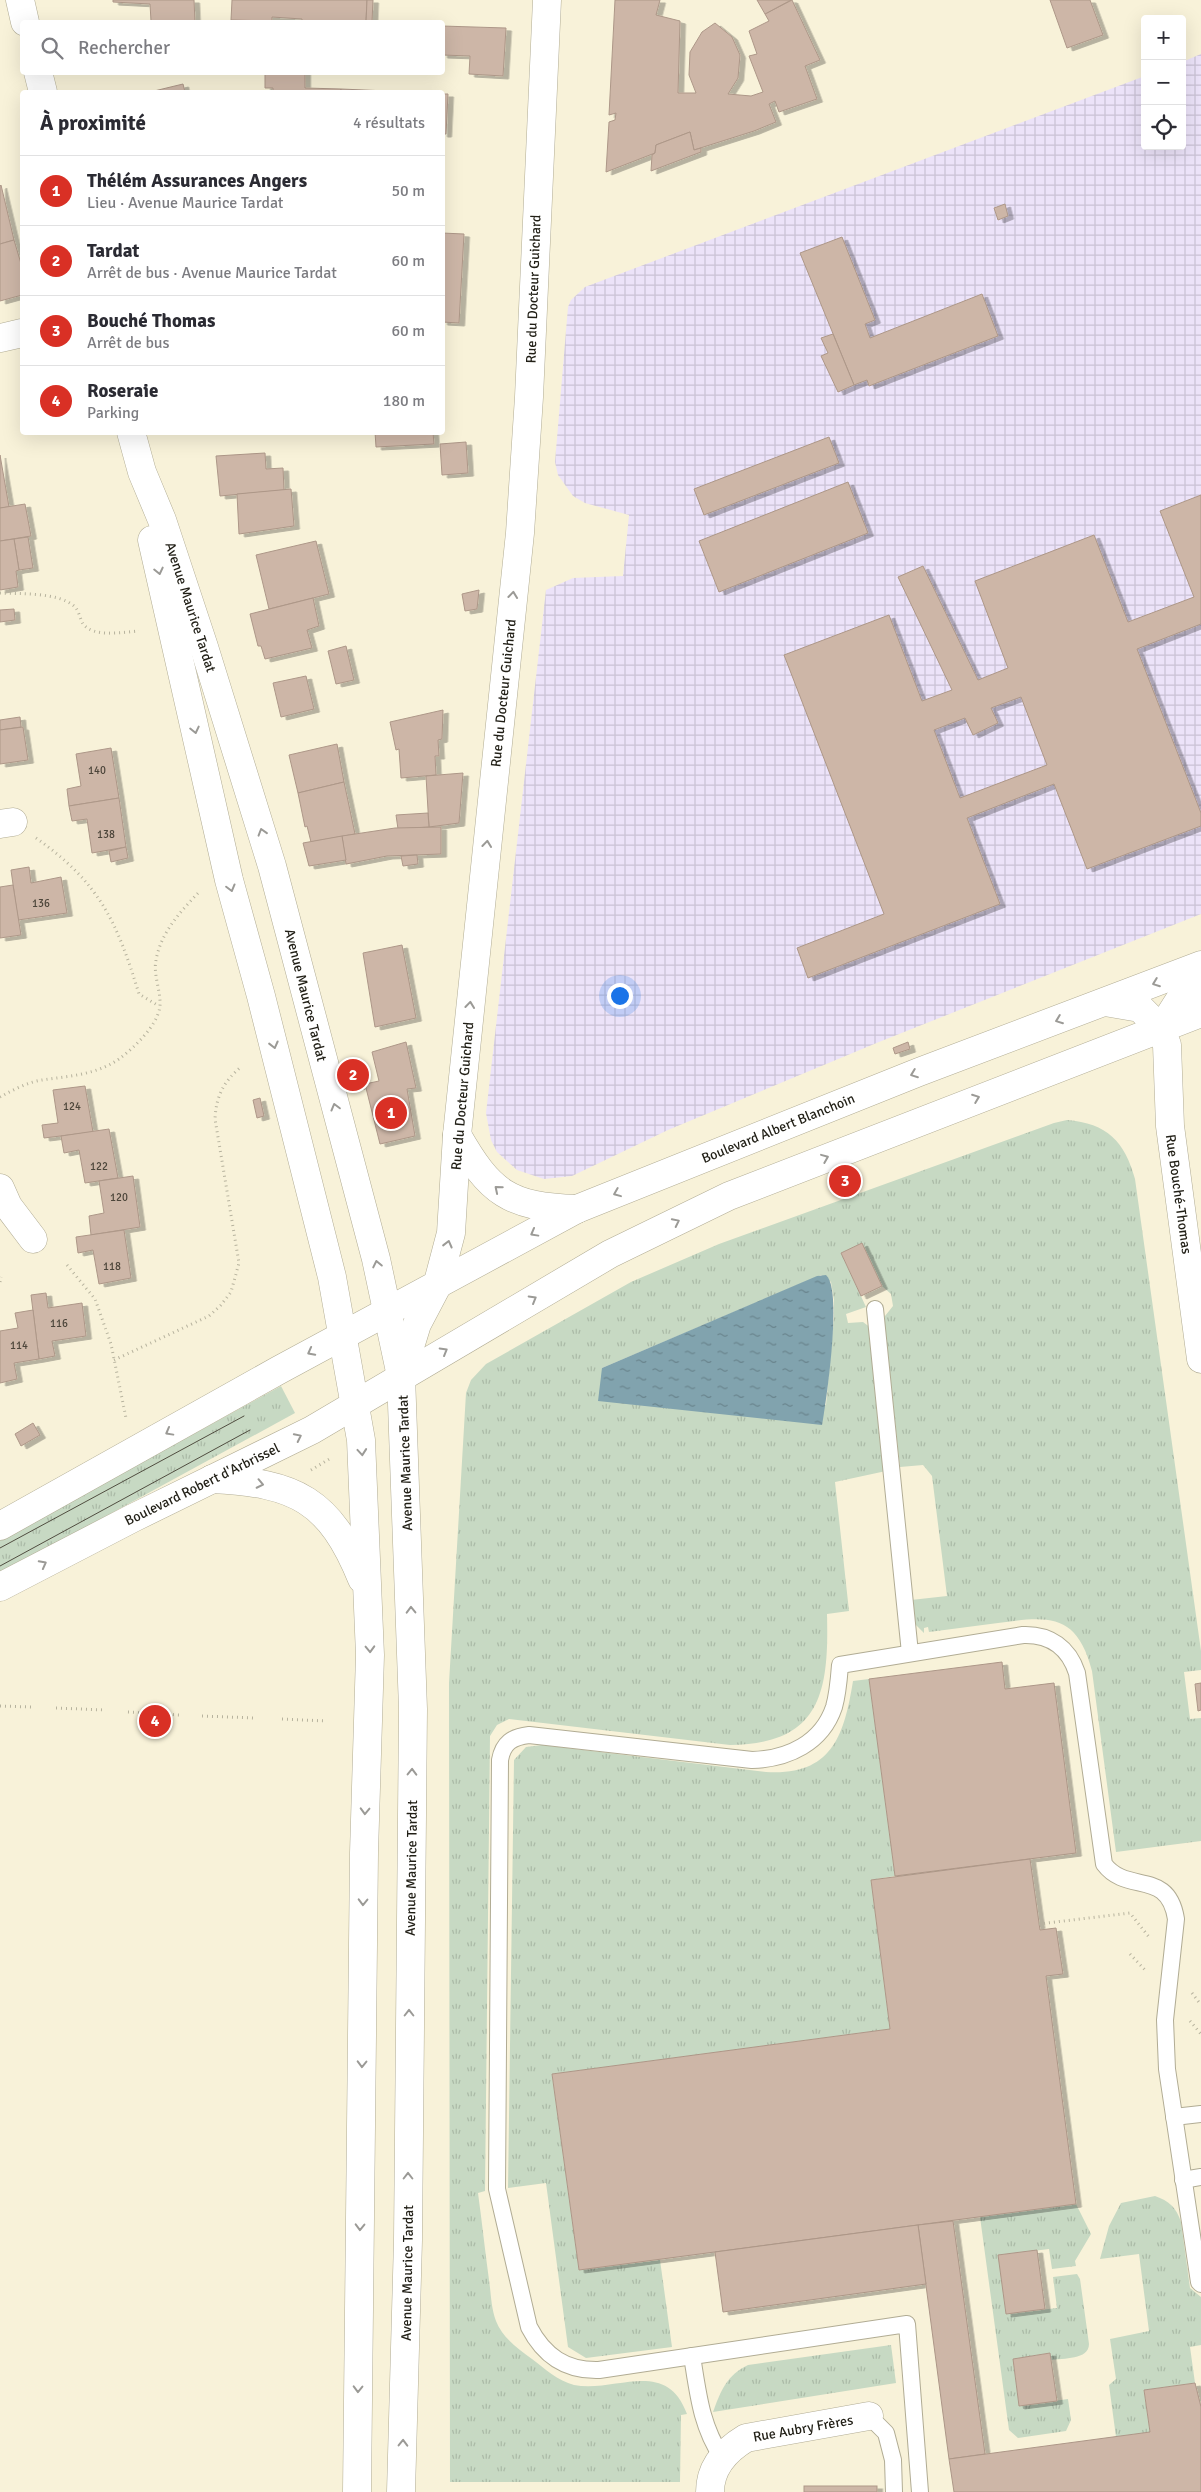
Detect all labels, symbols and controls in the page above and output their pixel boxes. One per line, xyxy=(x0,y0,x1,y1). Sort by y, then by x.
map controls xyxy=(1141,15,1186,150)
button: + xyxy=(1141,15,1186,60)
search box xyxy=(20,20,445,75)
icon: search xyxy=(38,34,66,62)
text: Rechercher xyxy=(78,36,170,60)
button: − xyxy=(1141,60,1186,105)
button: locate xyxy=(1141,105,1186,150)
text: À proximité xyxy=(40,110,146,136)
text: 4 résultats xyxy=(353,113,425,133)
text: Thélém Assurances Angers xyxy=(87,169,307,193)
text: 1 xyxy=(52,181,60,201)
text: 50 m xyxy=(391,181,425,201)
text: Lieu · Avenue Maurice Tardat xyxy=(87,193,283,213)
street label: Rue du Docteur Guichard xyxy=(522,214,545,364)
text: Tardat xyxy=(87,239,139,263)
text: 2 xyxy=(52,251,60,271)
text: 60 m xyxy=(391,251,425,271)
text: Arrêt de bus · Avenue Maurice Tardat xyxy=(87,263,337,283)
text: Bouché Thomas xyxy=(87,309,215,333)
text: 3 xyxy=(52,321,60,341)
text: 60 m xyxy=(391,321,425,341)
text: Arrêt de bus xyxy=(87,333,170,353)
text: Roseraie xyxy=(87,379,158,403)
text: 4 xyxy=(52,391,60,411)
text: 180 m xyxy=(383,391,425,411)
text: Parking xyxy=(87,403,139,423)
street label: Avenue Maurice Tardat xyxy=(161,540,220,675)
one-way arrow xyxy=(153,567,164,576)
one-way arrow xyxy=(507,591,518,599)
street label: Rue du Docteur Guichard xyxy=(487,618,520,768)
one-way arrow xyxy=(189,725,200,734)
house number: 140 xyxy=(88,764,106,777)
house number: 138 xyxy=(97,828,115,841)
one-way arrow xyxy=(257,828,267,837)
one-way arrow xyxy=(481,839,492,847)
one-way arrow xyxy=(226,884,236,892)
house number: 136 xyxy=(32,897,50,910)
street label: Avenue Maurice Tardat xyxy=(281,927,330,1063)
one-way arrow xyxy=(1152,977,1160,987)
your location xyxy=(607,983,633,1009)
one-way arrow xyxy=(464,1001,475,1009)
one-way arrow xyxy=(1056,1014,1064,1024)
street label: Rue du Docteur Guichard xyxy=(448,1021,477,1171)
one-way arrow xyxy=(268,1041,279,1050)
pin: 2 xyxy=(337,1056,369,1094)
one-way arrow xyxy=(910,1068,919,1078)
street label: Boulevard Albert Blanchoin xyxy=(699,1090,857,1167)
pin: 1 xyxy=(375,1094,407,1132)
one-way arrow xyxy=(972,1094,980,1104)
house number: 124 xyxy=(63,1100,81,1113)
one-way arrow xyxy=(330,1103,341,1112)
street label: Rue Bouché-Thomas xyxy=(1162,1133,1195,1255)
one-way arrow xyxy=(820,1154,829,1164)
house number: 122 xyxy=(90,1160,108,1173)
pin: 3 xyxy=(829,1162,861,1200)
one-way arrow xyxy=(494,1186,503,1195)
one-way arrow xyxy=(613,1187,622,1197)
house number: 120 xyxy=(110,1191,128,1204)
one-way arrow xyxy=(671,1218,680,1228)
one-way arrow xyxy=(531,1227,540,1237)
one-way arrow xyxy=(442,1240,453,1249)
house number: 118 xyxy=(103,1260,121,1273)
one-way arrow xyxy=(372,1260,383,1269)
one-way arrow xyxy=(527,1295,536,1305)
house number: 116 xyxy=(50,1317,68,1330)
house number: 114 xyxy=(10,1339,28,1352)
one-way arrow xyxy=(307,1346,316,1356)
one-way arrow xyxy=(438,1347,447,1357)
street label: Avenue Maurice Tardat xyxy=(395,1395,416,1531)
one-way arrow xyxy=(166,1425,175,1435)
one-way arrow xyxy=(293,1432,302,1443)
street label: Boulevard Robert d'Arbrissel xyxy=(122,1439,283,1529)
one-way arrow xyxy=(356,1448,367,1456)
one-way arrow xyxy=(256,1478,265,1489)
one-way arrow xyxy=(38,1560,47,1570)
one-way arrow xyxy=(406,1605,416,1613)
one-way arrow xyxy=(365,1646,375,1653)
pin: 4 xyxy=(139,1702,171,1740)
one-way arrow xyxy=(407,1768,417,1776)
street label: Avenue Maurice Tardat xyxy=(402,1800,421,1936)
one-way arrow xyxy=(360,1808,370,1816)
one-way arrow xyxy=(358,1898,368,1906)
one-way arrow xyxy=(404,2009,415,2017)
one-way arrow xyxy=(356,2061,367,2069)
one-way arrow xyxy=(403,2172,413,2180)
street label: Avenue Maurice Tardat xyxy=(398,2205,417,2341)
one-way arrow xyxy=(355,2224,365,2231)
one-way arrow xyxy=(353,2386,363,2394)
street label: Rue Aubry Frères xyxy=(752,2411,854,2446)
one-way arrow xyxy=(397,2439,408,2447)

